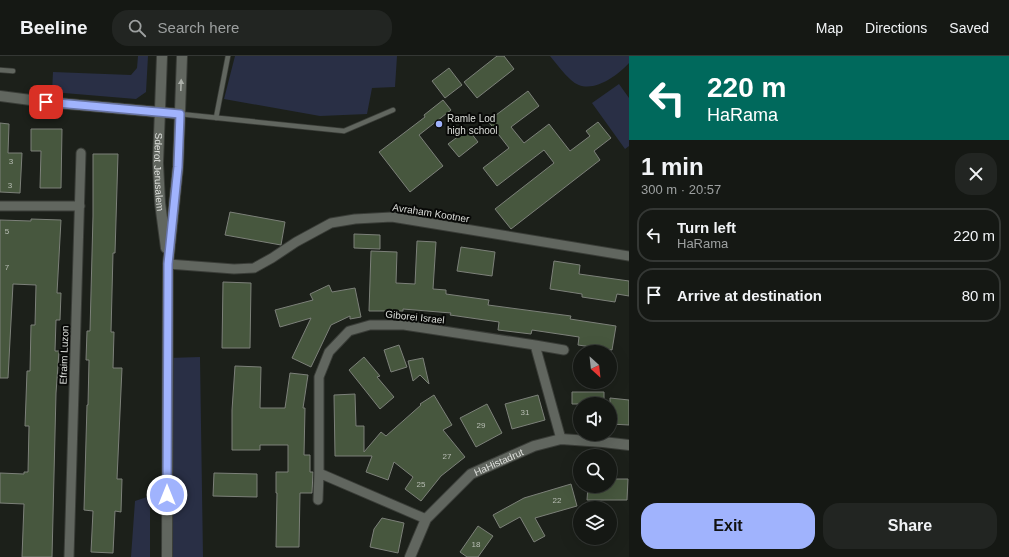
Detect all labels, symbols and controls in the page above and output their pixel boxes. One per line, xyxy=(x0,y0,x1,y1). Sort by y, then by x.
search box xyxy=(112,10,392,46)
text: Beeline xyxy=(20,17,88,38)
icon: search xyxy=(126,17,148,39)
text: Search here xyxy=(158,19,239,36)
text: Map xyxy=(816,20,843,36)
text: Directions xyxy=(865,20,927,36)
text: Saved xyxy=(949,20,989,36)
icon: left xyxy=(641,72,693,124)
text: 220 m xyxy=(707,72,786,103)
one-way arrow xyxy=(178,79,185,91)
pin xyxy=(29,85,63,119)
icon: arrive xyxy=(35,91,57,113)
text: HaRama xyxy=(707,105,778,125)
place label: Ramle Lod high school xyxy=(447,113,498,136)
marker: Ramle Lod high school xyxy=(434,119,444,129)
street label: Sderot Jerusalem xyxy=(152,133,167,212)
text: 1 min xyxy=(641,153,704,180)
button: close xyxy=(955,153,997,195)
house number: 3 xyxy=(9,157,14,166)
house number: 3 xyxy=(8,181,13,190)
text: 300 m · 20:57 xyxy=(641,182,721,197)
street label: Avraham Kootner xyxy=(392,201,471,225)
text: Turn left xyxy=(677,219,736,236)
icon: left xyxy=(643,224,665,246)
house number: 5 xyxy=(5,227,10,236)
text: 220 m xyxy=(953,227,995,244)
text: HaRama xyxy=(677,236,728,251)
house number: 7 xyxy=(5,263,10,272)
icon: arrive xyxy=(643,284,665,306)
text: Arrive at destination xyxy=(677,287,822,304)
text: 80 m xyxy=(962,287,995,304)
street label: Giborei Israel xyxy=(385,308,445,326)
street label: Efraim Luzon xyxy=(57,325,71,385)
north arrow xyxy=(573,345,617,389)
map controls xyxy=(573,345,617,545)
button: sound xyxy=(573,397,617,441)
house number: 31 xyxy=(521,408,530,417)
house number: 29 xyxy=(477,421,486,430)
street label: HaHistadrut xyxy=(472,446,525,478)
button: search xyxy=(573,449,617,493)
house number: 27 xyxy=(443,452,452,461)
position arrow xyxy=(146,474,188,516)
house number: 25 xyxy=(417,480,426,489)
house number: 22 xyxy=(553,496,562,505)
button: layers xyxy=(573,501,617,545)
button: Exit xyxy=(641,503,815,549)
button: Share xyxy=(823,503,997,549)
house number: 18 xyxy=(472,540,481,549)

